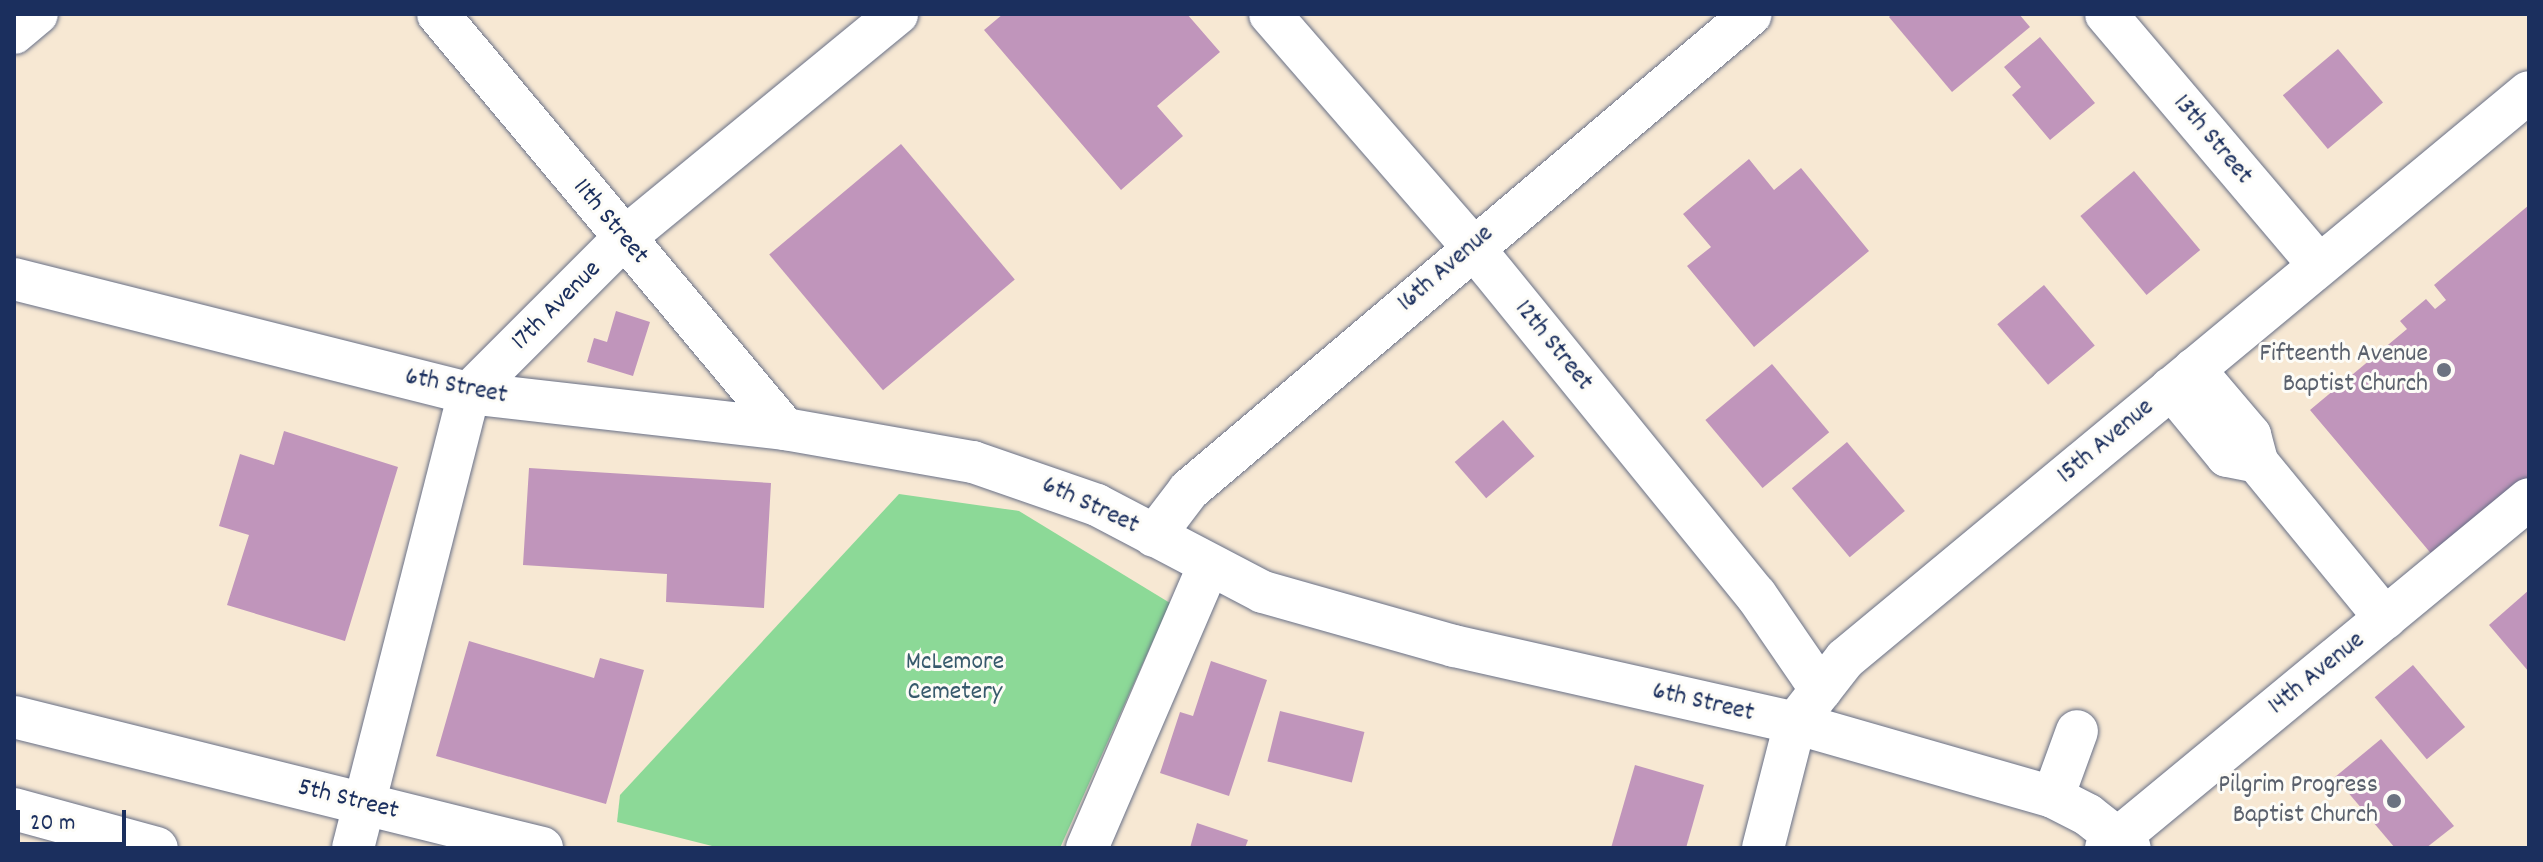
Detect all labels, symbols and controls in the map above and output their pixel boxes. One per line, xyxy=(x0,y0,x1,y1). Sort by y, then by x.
street label: 13th Street xyxy=(2165,89,2259,191)
street label: 11th Street xyxy=(565,173,655,271)
street label: 16th Avenue xyxy=(1392,219,1500,319)
street label: 17th Avenue xyxy=(506,255,608,357)
street label: 12th Street xyxy=(1507,294,1599,398)
place label: Fifteenth Avenue Baptist Church xyxy=(2259,339,2428,400)
marker: Fifteenth Avenue Baptist Church xyxy=(2435,361,2453,379)
street label: 6th Street xyxy=(402,362,510,412)
street label: 15th Avenue xyxy=(2051,393,2161,491)
street label: 6th Street xyxy=(1037,470,1143,542)
street label: 14th Avenue xyxy=(2262,626,2372,722)
park label: McLemore Cemetery xyxy=(906,647,1004,708)
street label: 6th Street xyxy=(1649,676,1757,730)
place label: Pilgrim Progress Baptist Church xyxy=(2218,770,2378,832)
street label: 5th Street xyxy=(294,772,402,828)
marker: Pilgrim Progress Baptist Church xyxy=(2385,792,2403,810)
scale bar xyxy=(20,794,130,844)
text: 20 m xyxy=(30,807,76,841)

